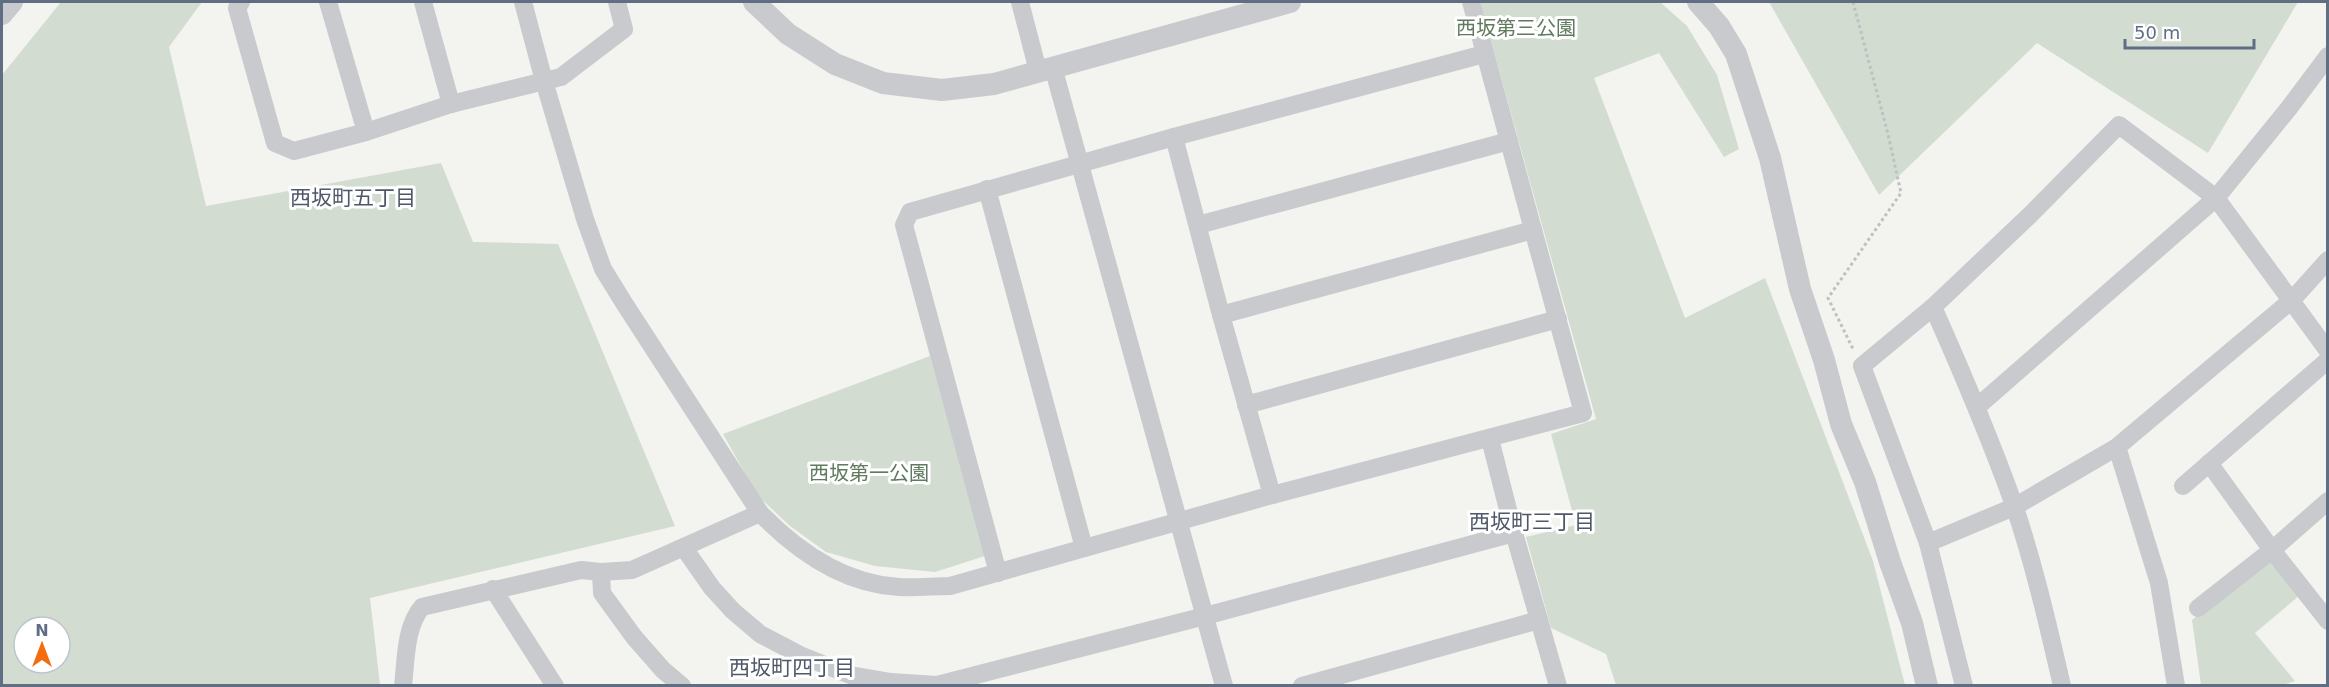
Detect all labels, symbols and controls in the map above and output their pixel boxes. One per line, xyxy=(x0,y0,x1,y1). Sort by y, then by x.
scale bar xyxy=(2125,12,2254,50)
park label: 西坂第三公園 xyxy=(1456,16,1576,40)
text: 50 m xyxy=(2134,22,2180,43)
district label: 西坂町五丁目 xyxy=(290,186,416,210)
park label: 西坂第一公園 xyxy=(809,461,929,485)
district label: 西坂町三丁目 xyxy=(1469,510,1595,534)
north arrow xyxy=(12,615,72,675)
text: N xyxy=(35,621,49,640)
district label: 西坂町四丁目 xyxy=(729,656,855,680)

